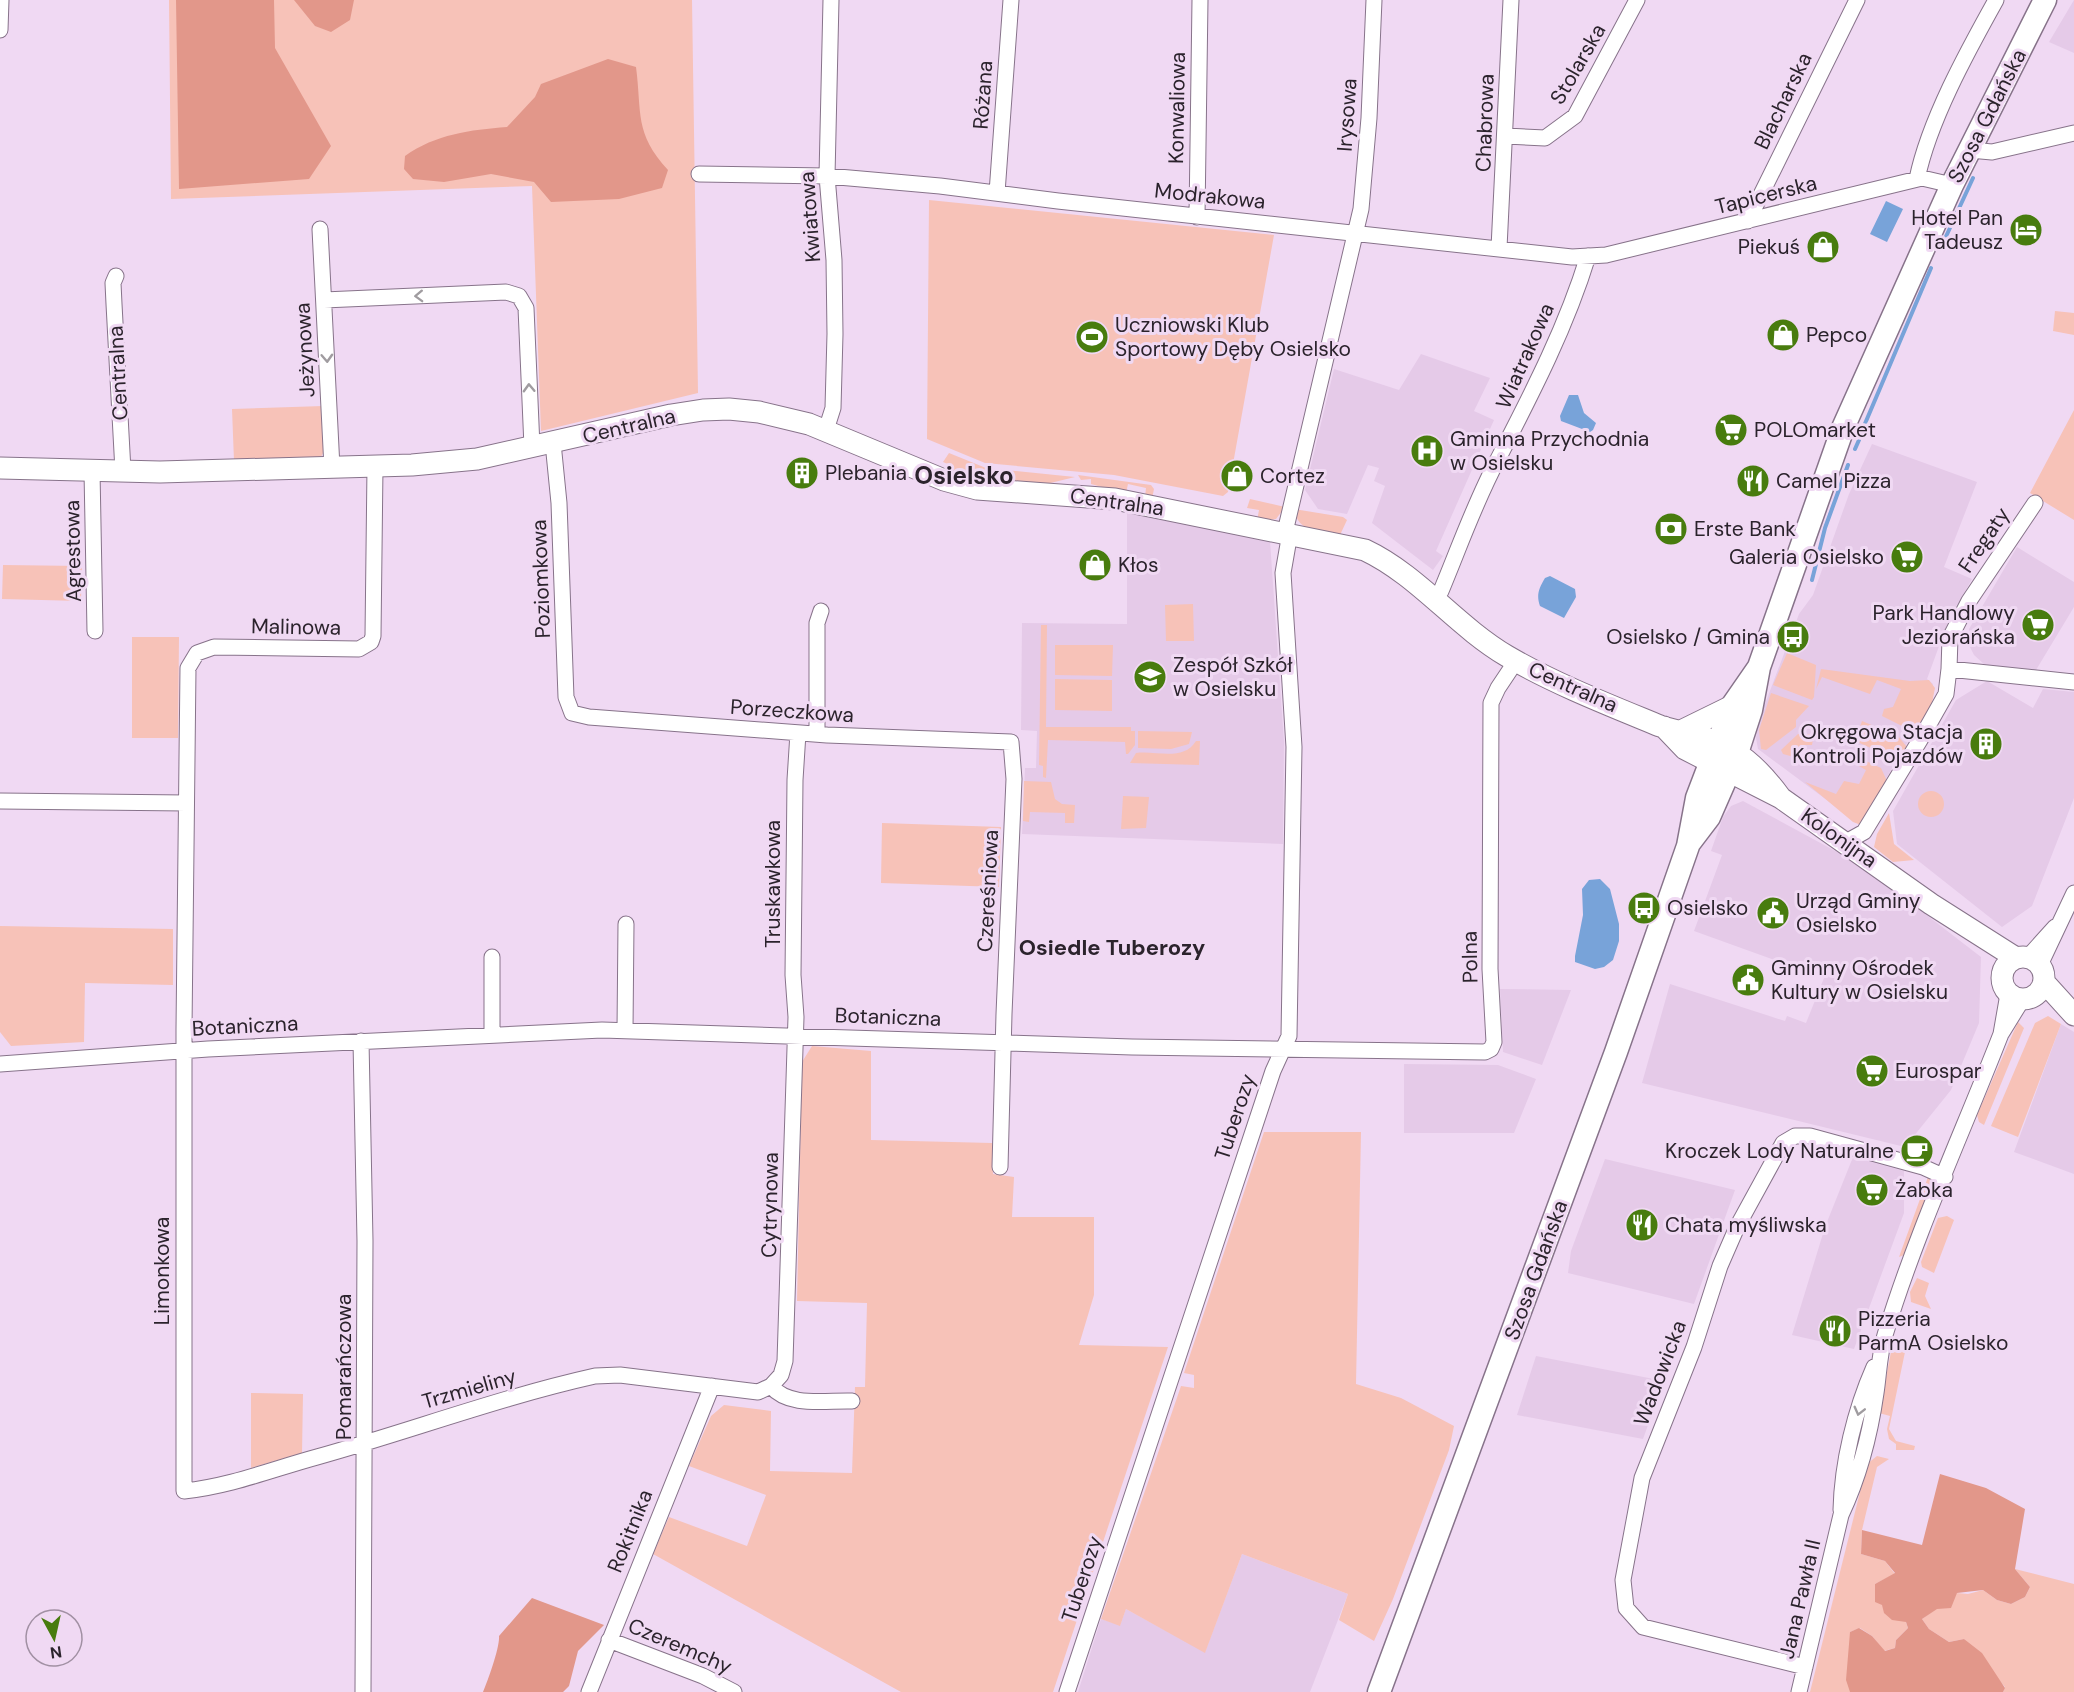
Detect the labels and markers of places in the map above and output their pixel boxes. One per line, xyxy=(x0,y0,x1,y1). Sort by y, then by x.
place label: Hotel Pan Tadeusz xyxy=(1911,204,2003,256)
hotel icon: Hotel Pan Tadeusz xyxy=(2008,212,2044,248)
shop icon: Piekuś xyxy=(1805,229,1841,265)
place label: Piekuś xyxy=(1738,233,1800,261)
place label: Uczniowski Klub Sportowy Dęby Osielsko xyxy=(1115,311,1351,363)
shop icon: Pepco xyxy=(1765,317,1801,353)
sports icon: Uczniowski Klub Sportowy Dęby Osielsko xyxy=(1074,319,1110,355)
place label: Pepco xyxy=(1806,321,1867,349)
supermarket icon: POLOmarket xyxy=(1713,412,1749,448)
place label: POLOmarket xyxy=(1754,416,1876,444)
place label: Gminna Przychodnia w Osielsku xyxy=(1450,425,1649,477)
hospital icon: Gminna Przychodnia w Osielsku xyxy=(1409,433,1445,469)
building icon: Plebania xyxy=(784,455,820,491)
shop icon: Cortez xyxy=(1219,458,1255,494)
place label: Plebania xyxy=(825,459,907,487)
place label: Cortez xyxy=(1260,462,1325,490)
restaurant icon: Camel Pizza xyxy=(1735,463,1771,499)
place label: Camel Pizza xyxy=(1776,467,1891,495)
bank icon: Erste Bank xyxy=(1653,511,1689,547)
place label: Erste Bank xyxy=(1694,515,1796,543)
supermarket icon: Galeria Osielsko xyxy=(1889,539,1925,575)
place label: Galeria Osielsko xyxy=(1729,543,1884,571)
shop icon: Kłos xyxy=(1077,547,1113,583)
place label: Kłos xyxy=(1118,551,1159,579)
place label: Park Handlowy Jeziorańska xyxy=(1873,599,2015,651)
supermarket icon: Park Handlowy Jeziorańska xyxy=(2020,607,2056,643)
bus stop icon: Osielsko / Gmina xyxy=(1775,619,1811,655)
place label: Osielsko / Gmina xyxy=(1606,623,1770,651)
place label: Zespół Szkół w Osielsku xyxy=(1173,651,1293,703)
school or university icon: Zespół Szkół w Osielsku xyxy=(1132,659,1168,695)
place label: Okręgowa Stacja Kontroli Pojazdów xyxy=(1792,718,1963,770)
building icon: Okręgowa Stacja Kontroli Pojazdów xyxy=(1968,726,2004,762)
place label: Urząd Gminy Osielsko xyxy=(1796,887,1921,939)
bus stop icon: Osielsko xyxy=(1626,890,1662,926)
place label: Osielsko xyxy=(1667,894,1748,922)
public building icon: Urząd Gminy Osielsko xyxy=(1755,895,1791,931)
place label: Gminny Ośrodek Kultury w Osielsku xyxy=(1771,954,1948,1006)
public building icon: Gminny Ośrodek Kultury w Osielsku xyxy=(1730,962,1766,998)
supermarket icon: Eurospar xyxy=(1854,1053,1890,1089)
place label: Eurospar xyxy=(1895,1057,1982,1085)
cafe icon: Kroczek Lody Naturalne xyxy=(1899,1133,1935,1169)
place label: Kroczek Lody Naturalne xyxy=(1665,1137,1894,1165)
supermarket icon: Żabka xyxy=(1854,1172,1890,1208)
place label: Żabka xyxy=(1895,1176,1953,1204)
restaurant icon: Chata myśliwska xyxy=(1624,1207,1660,1243)
place label: Chata myśliwska xyxy=(1665,1211,1827,1239)
place label: Pizzeria ParmA Osielsko xyxy=(1858,1305,2008,1357)
restaurant icon: Pizzeria ParmA Osielsko xyxy=(1817,1313,1853,1349)

